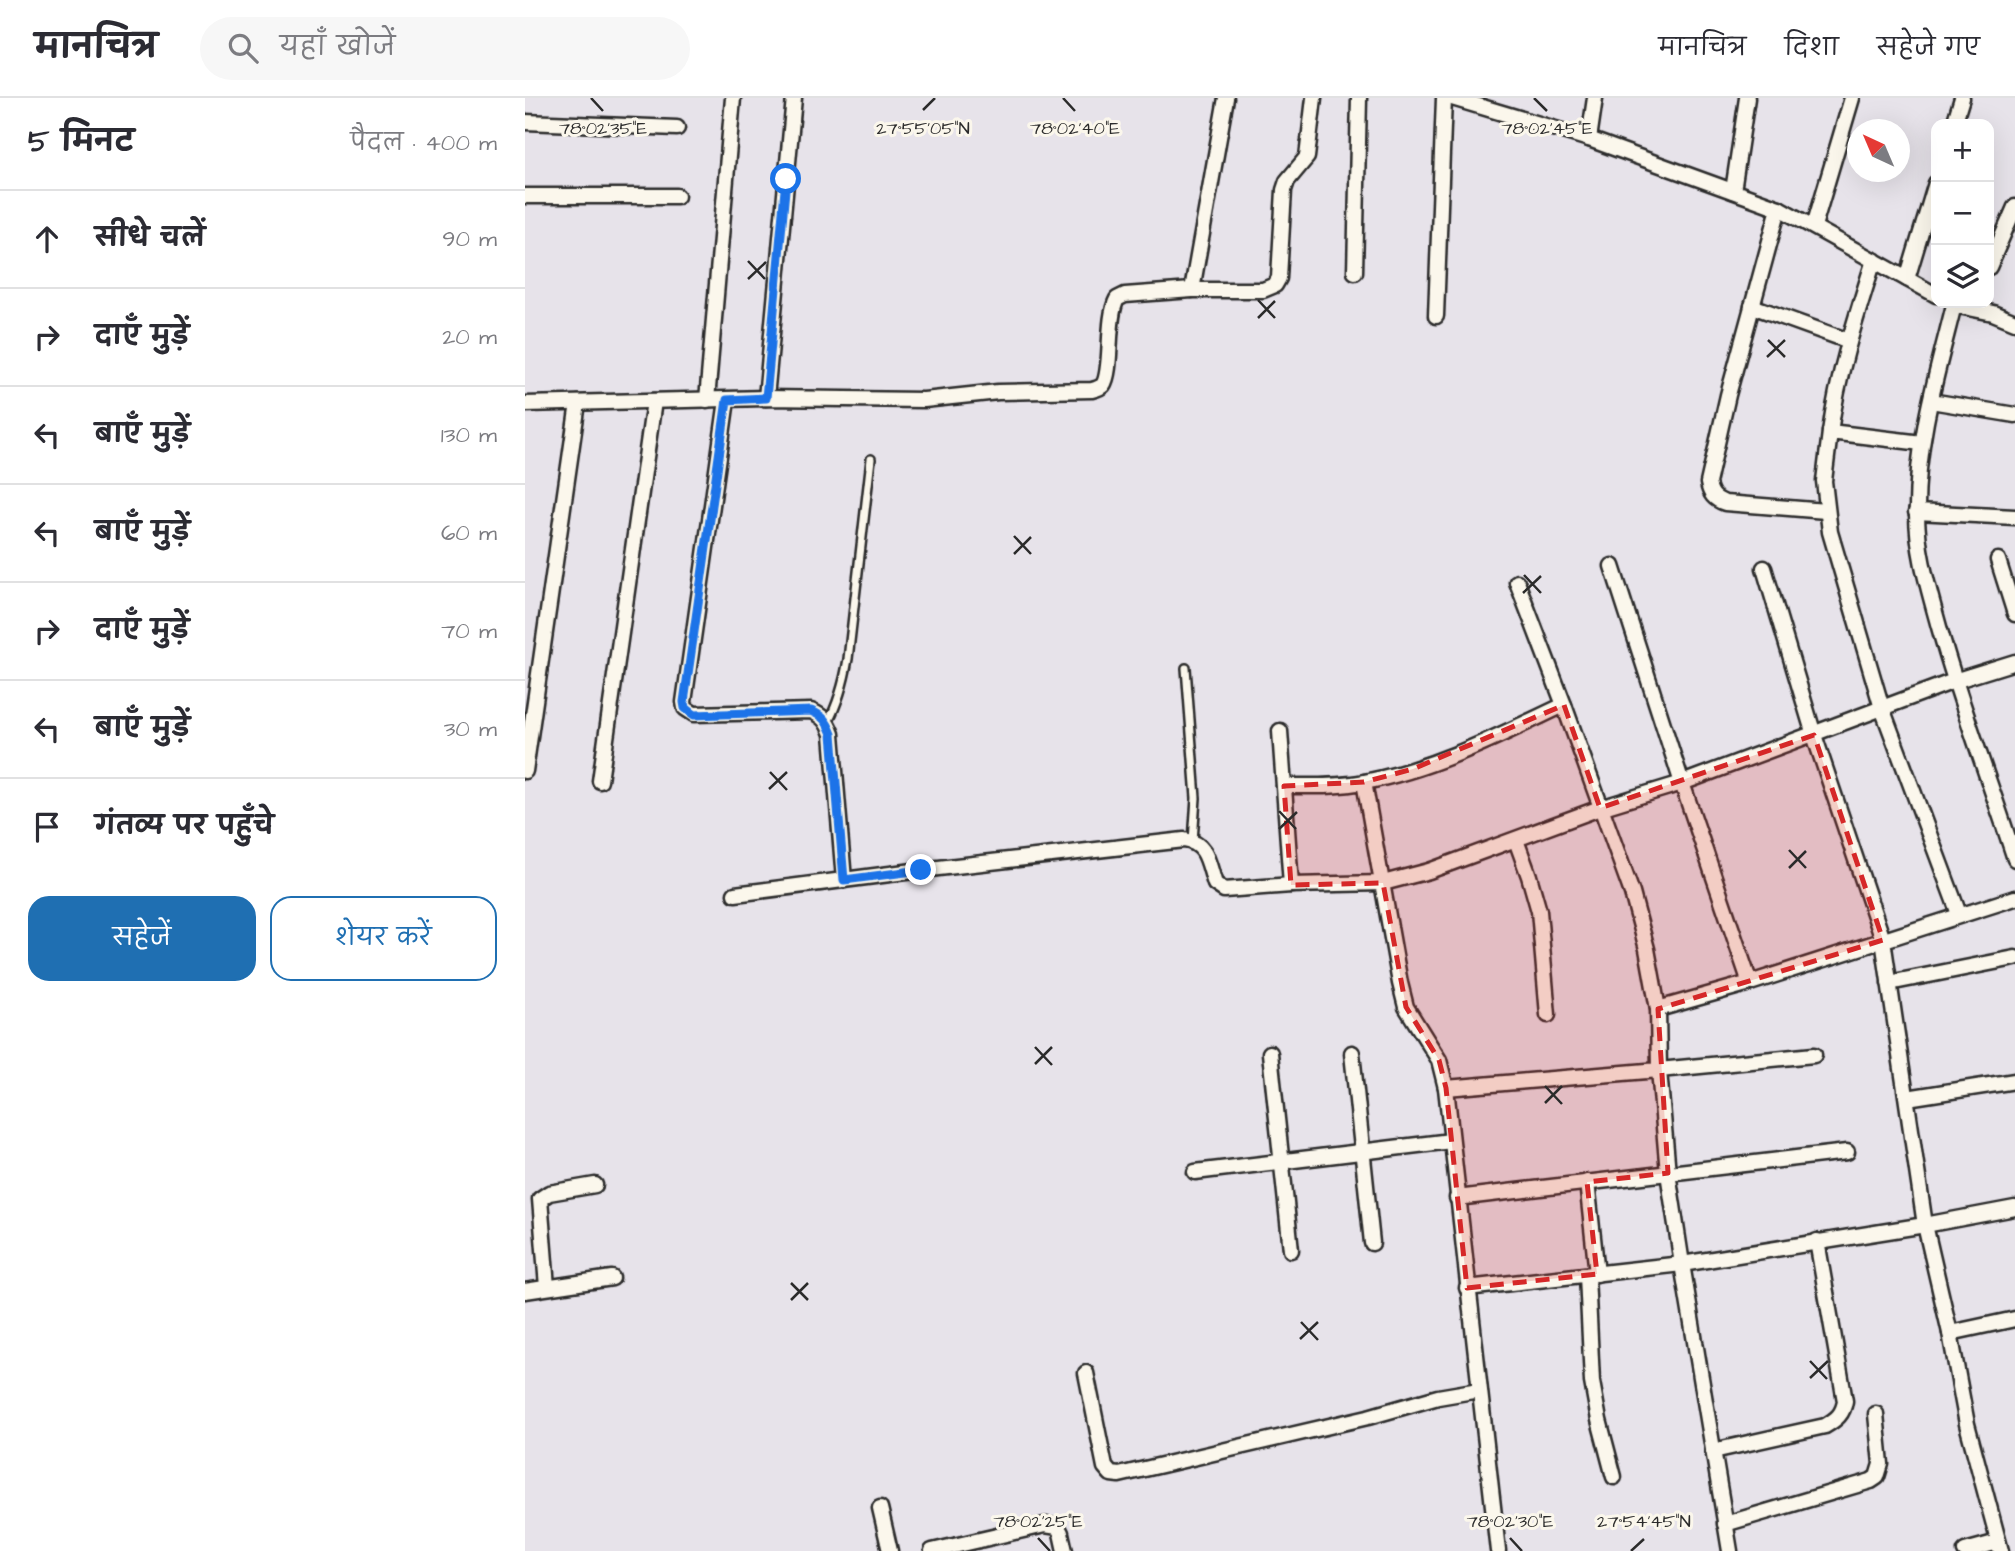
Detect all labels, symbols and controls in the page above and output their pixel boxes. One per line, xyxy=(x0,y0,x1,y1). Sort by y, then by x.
search box xyxy=(200,17,690,80)
text: मानचित्र xyxy=(35,24,158,70)
icon: search xyxy=(224,29,262,67)
text: यहाँ खोजें xyxy=(280,29,395,65)
text: मानचित्र xyxy=(1658,31,1746,65)
text: दिशा xyxy=(1784,31,1839,65)
text: सहेजे गए xyxy=(1877,31,1980,65)
text: 78°02'35"E xyxy=(559,116,647,141)
text: 27°55'05"N xyxy=(876,116,970,141)
text: 78°02'40"E xyxy=(1030,116,1120,141)
text: 78°02'45"E xyxy=(1501,116,1593,141)
north arrow xyxy=(1847,119,1910,182)
map controls xyxy=(1931,119,1994,308)
button: + xyxy=(1931,119,1994,182)
text: 5 मिनट xyxy=(28,121,134,163)
text: पैदल · 400 m xyxy=(350,127,497,159)
route start xyxy=(770,163,801,194)
button: − xyxy=(1931,182,1994,245)
icon: ahead xyxy=(28,220,66,258)
text: सीधे चलें xyxy=(95,220,205,256)
text: 90 m xyxy=(442,223,497,255)
button: layers xyxy=(1931,245,1994,308)
icon: right xyxy=(28,318,66,356)
text: दाएँ मुड़ें xyxy=(95,318,189,354)
text: 20 m xyxy=(442,321,497,353)
icon: left xyxy=(28,416,66,454)
text: बाएँ मुड़ें xyxy=(95,416,190,452)
text: 130 m xyxy=(441,419,497,451)
icon: left xyxy=(28,514,66,552)
text: बाएँ मुड़ें xyxy=(95,514,190,550)
text: 60 m xyxy=(441,517,497,549)
icon: right xyxy=(28,612,66,650)
text: दाएँ मुड़ें xyxy=(95,612,189,648)
text: 70 m xyxy=(441,615,497,647)
icon: left xyxy=(28,710,66,748)
text: बाएँ मुड़ें xyxy=(95,710,190,746)
text: 30 m xyxy=(444,713,497,745)
icon: arrive xyxy=(28,808,66,846)
text: गंतव्य पर पहुँचे xyxy=(95,808,274,844)
route end xyxy=(905,854,936,885)
button: सहेजें xyxy=(28,896,256,981)
button: शेयर करें xyxy=(270,896,497,981)
text: 78°02'25"E xyxy=(993,1509,1083,1534)
text: 78°02'30"E xyxy=(1467,1509,1554,1534)
text: 27°54'45"N xyxy=(1597,1509,1691,1534)

